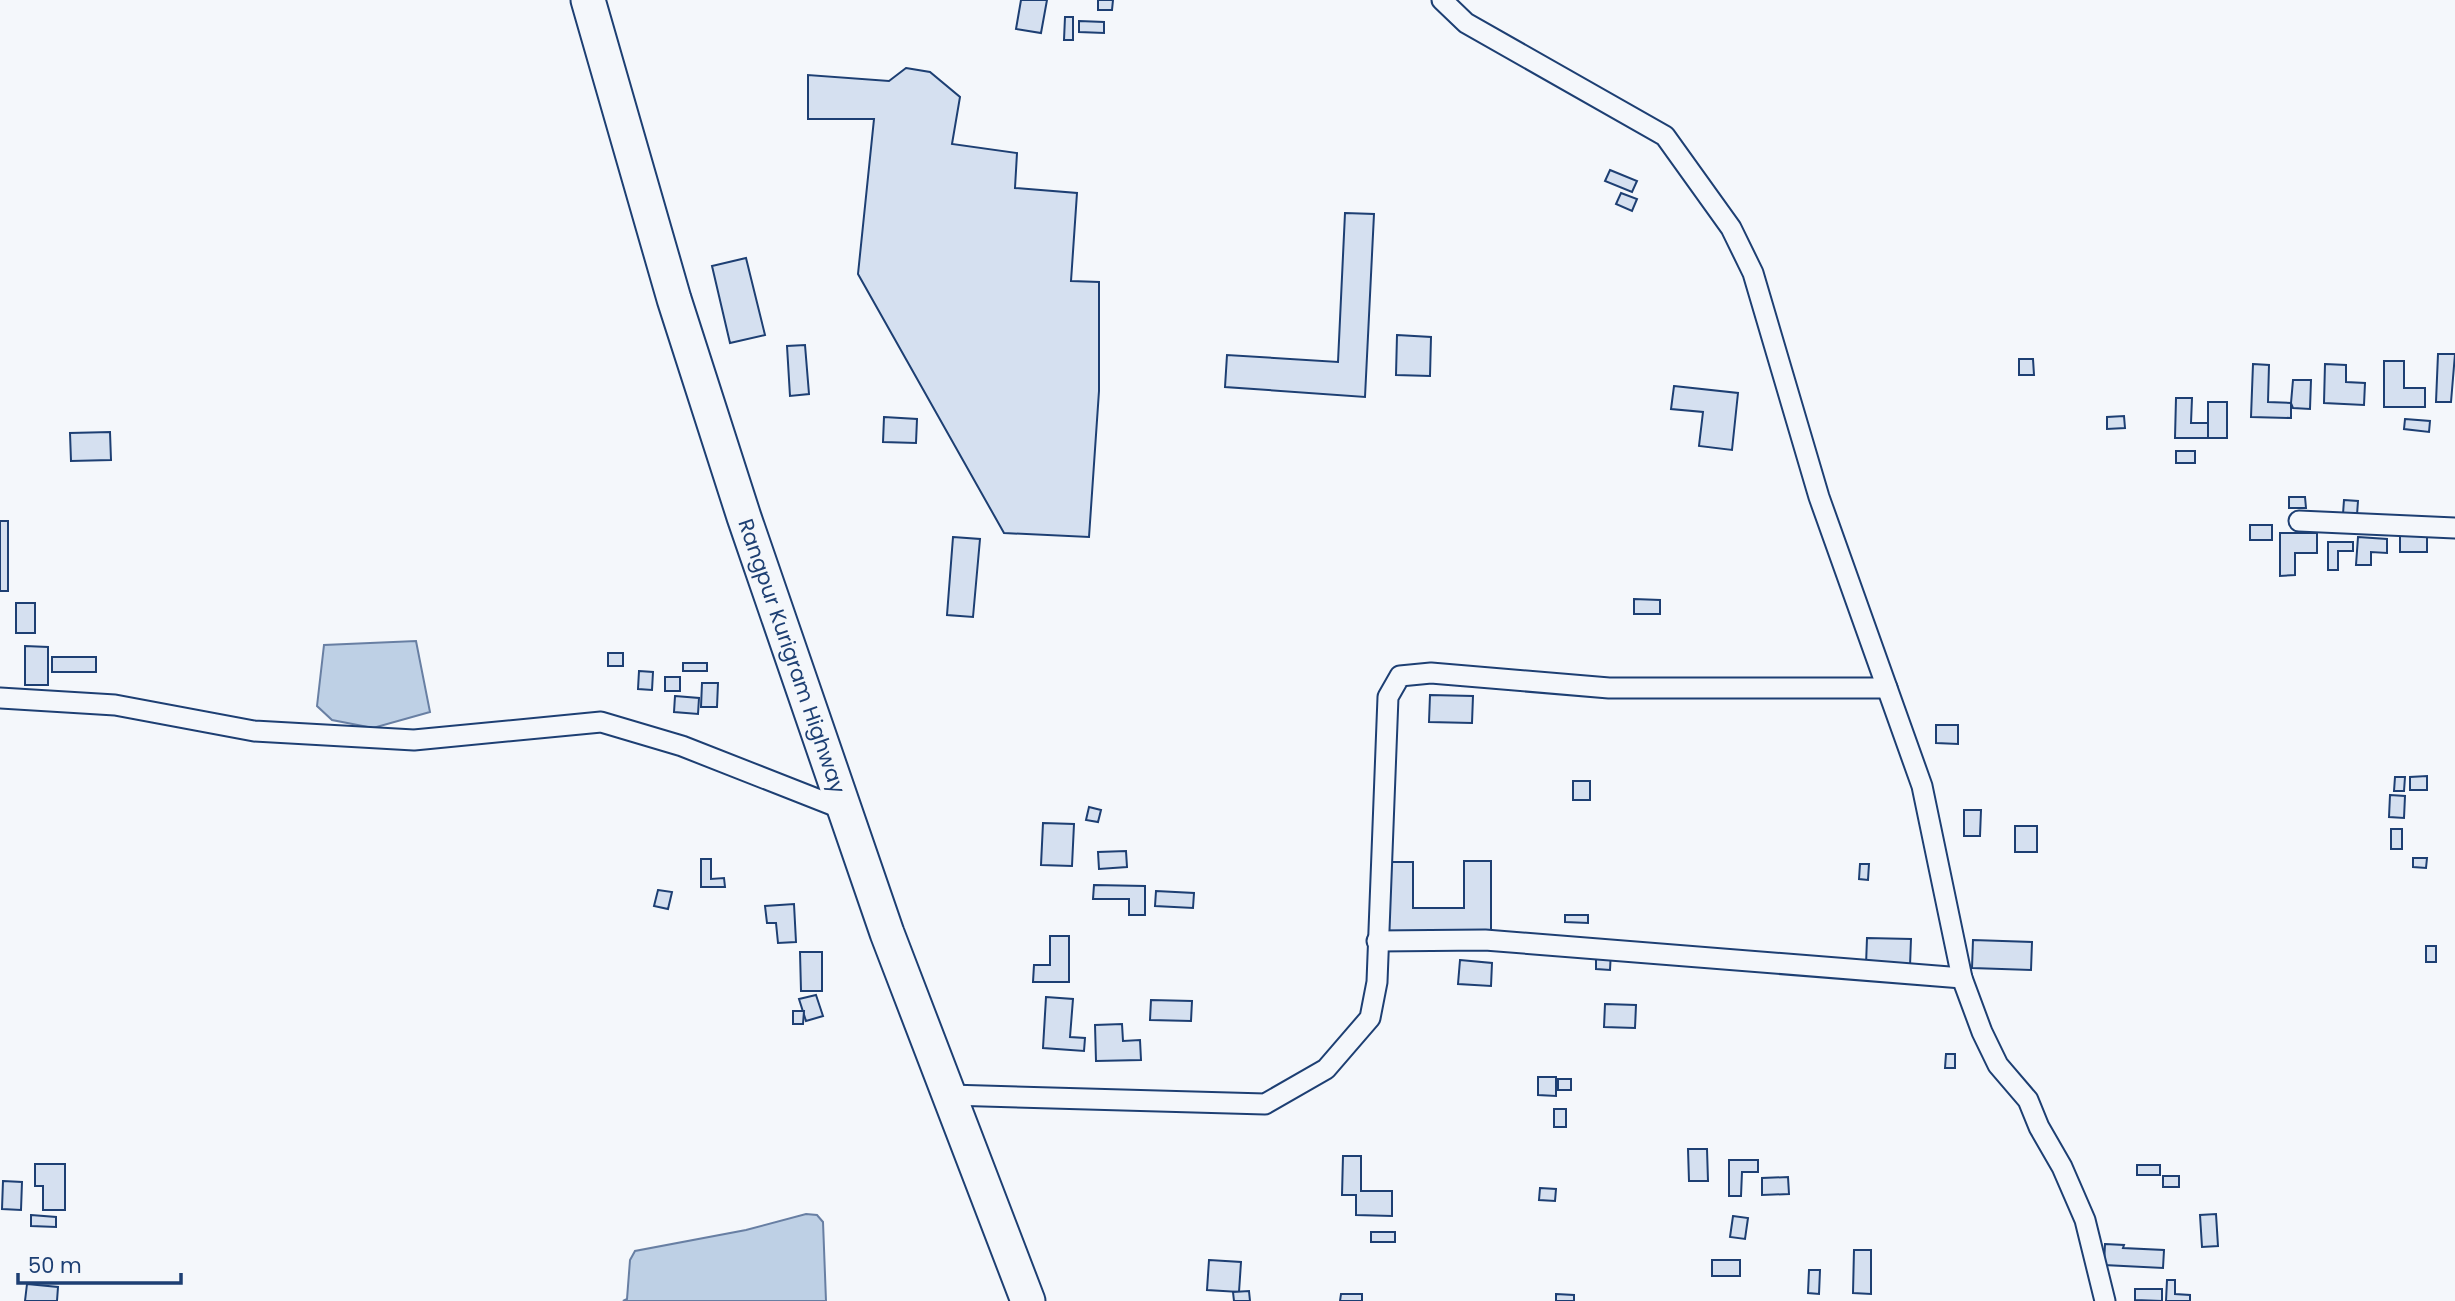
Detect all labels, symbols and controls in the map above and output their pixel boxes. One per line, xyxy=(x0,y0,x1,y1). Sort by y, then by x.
street label: Rangpur Kurigram Highway xyxy=(731,515,853,797)
scale bar xyxy=(18,1242,180,1286)
text: 50 m xyxy=(28,1251,82,1280)

